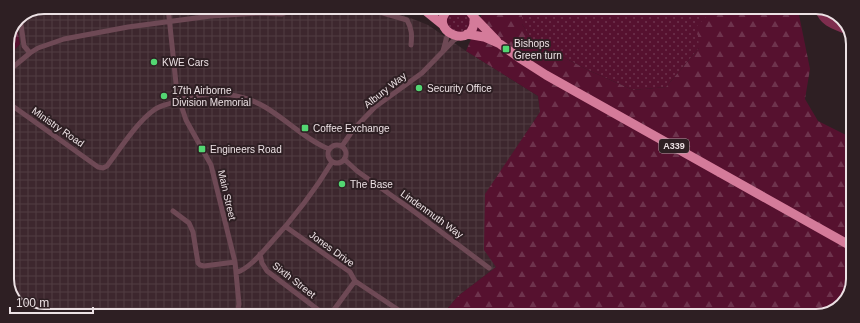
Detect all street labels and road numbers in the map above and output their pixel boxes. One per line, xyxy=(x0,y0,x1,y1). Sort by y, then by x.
street label: Albury Way xyxy=(362,70,408,110)
street label: Ministry Road xyxy=(30,105,86,149)
road number: A339 xyxy=(659,139,689,153)
street label: Main Street xyxy=(216,169,238,221)
street label: Lindenmuth Way xyxy=(399,188,465,240)
street label: Jones Drive xyxy=(307,229,357,269)
street label: Sixth Street xyxy=(270,260,318,300)

